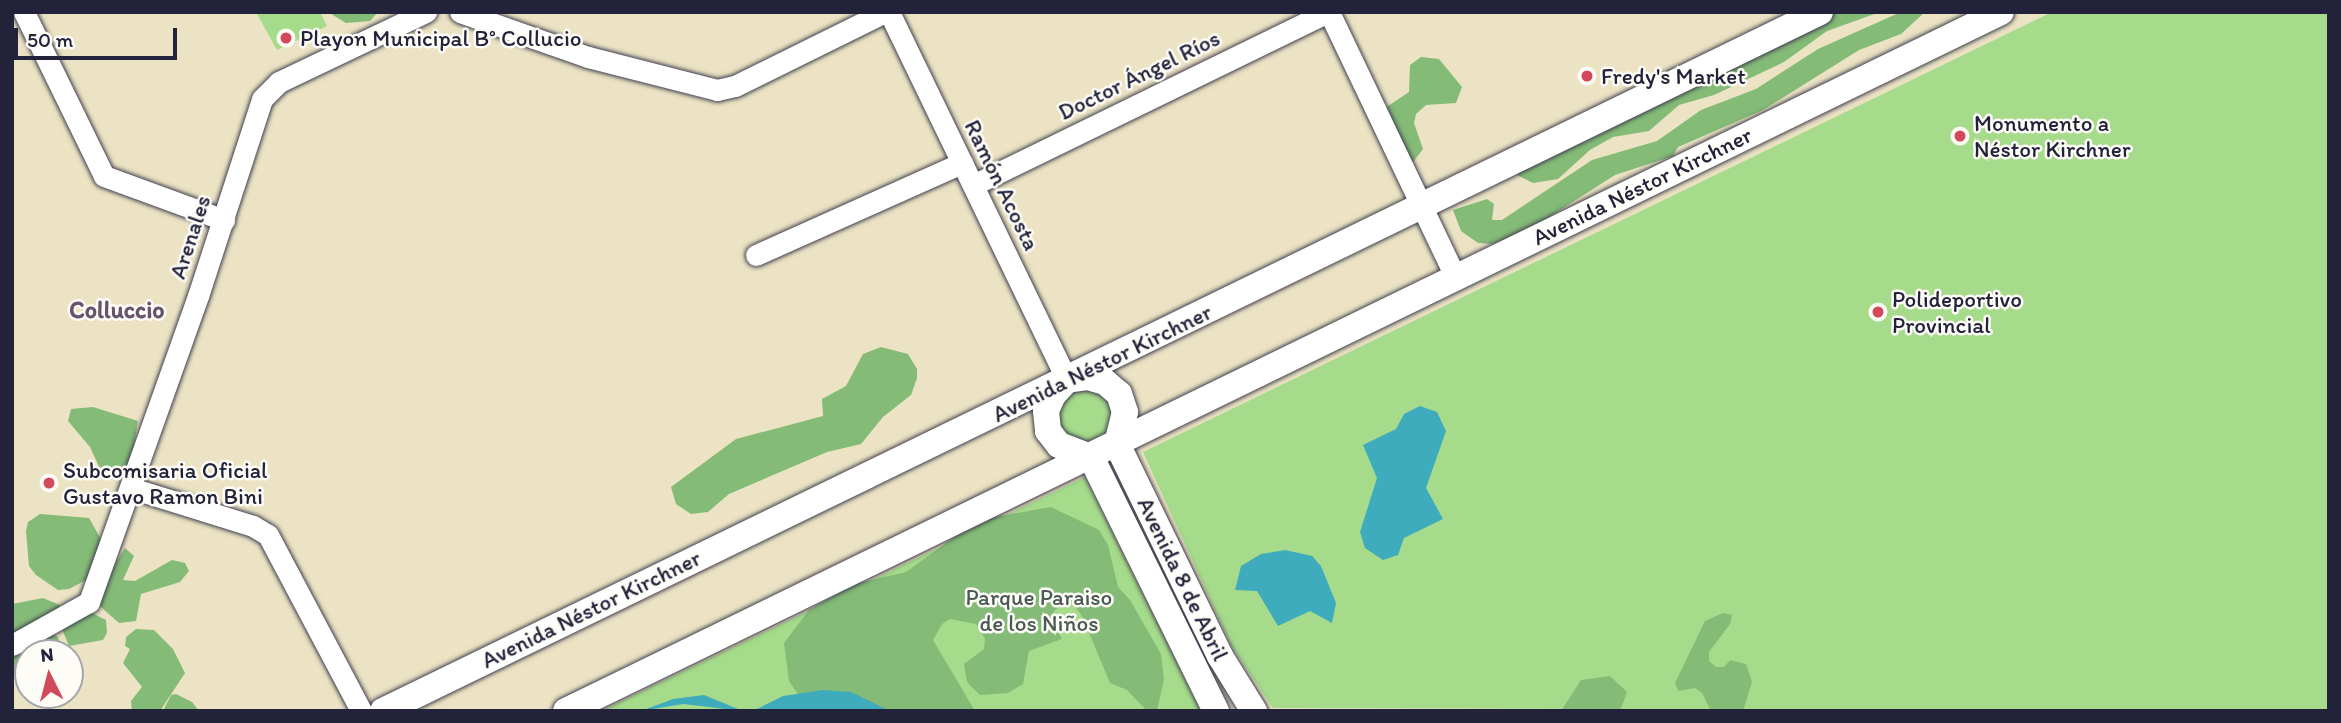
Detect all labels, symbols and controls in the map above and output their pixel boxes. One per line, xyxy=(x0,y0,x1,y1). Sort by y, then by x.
scale bar xyxy=(18,14,180,58)
place label: Playon Municipal B° Collucio xyxy=(300,24,581,52)
street label: Doctor Ángel Ríos xyxy=(1054,24,1224,126)
text: 50 m xyxy=(27,27,73,52)
marker: Playon Municipal B° Collucio xyxy=(278,30,294,46)
place label: Fredy's Market xyxy=(1601,62,1746,90)
marker: Fredy's Market xyxy=(1579,68,1595,84)
place label: Monumento a Néstor Kirchner xyxy=(1974,109,2130,163)
street label: Ramón Acosta xyxy=(958,115,1046,255)
street label: Avenida Néstor Kirchner xyxy=(1528,121,1756,251)
marker: Monumento a Néstor Kirchner xyxy=(1952,128,1968,144)
street label: Arenales xyxy=(164,192,216,282)
place label: Polideportivo Provincial xyxy=(1892,285,2022,339)
district label: Colluccio xyxy=(69,296,165,324)
street label: Avenida Néstor Kirchner xyxy=(988,298,1216,428)
marker: Polideportivo Provincial xyxy=(1870,304,1886,320)
place label: Subcomisaria Oficial Gustavo Ramon Bini xyxy=(63,456,268,510)
marker: Subcomisaria Oficial Gustavo Ramon Bini xyxy=(41,475,57,491)
street label: Avenida 8 de Abril xyxy=(1132,493,1234,665)
street label: Avenida Néstor Kirchner xyxy=(477,544,705,674)
park label: Parque Paraiso de los Niños xyxy=(966,583,1112,637)
north arrow xyxy=(14,639,84,709)
text: N xyxy=(39,643,55,667)

